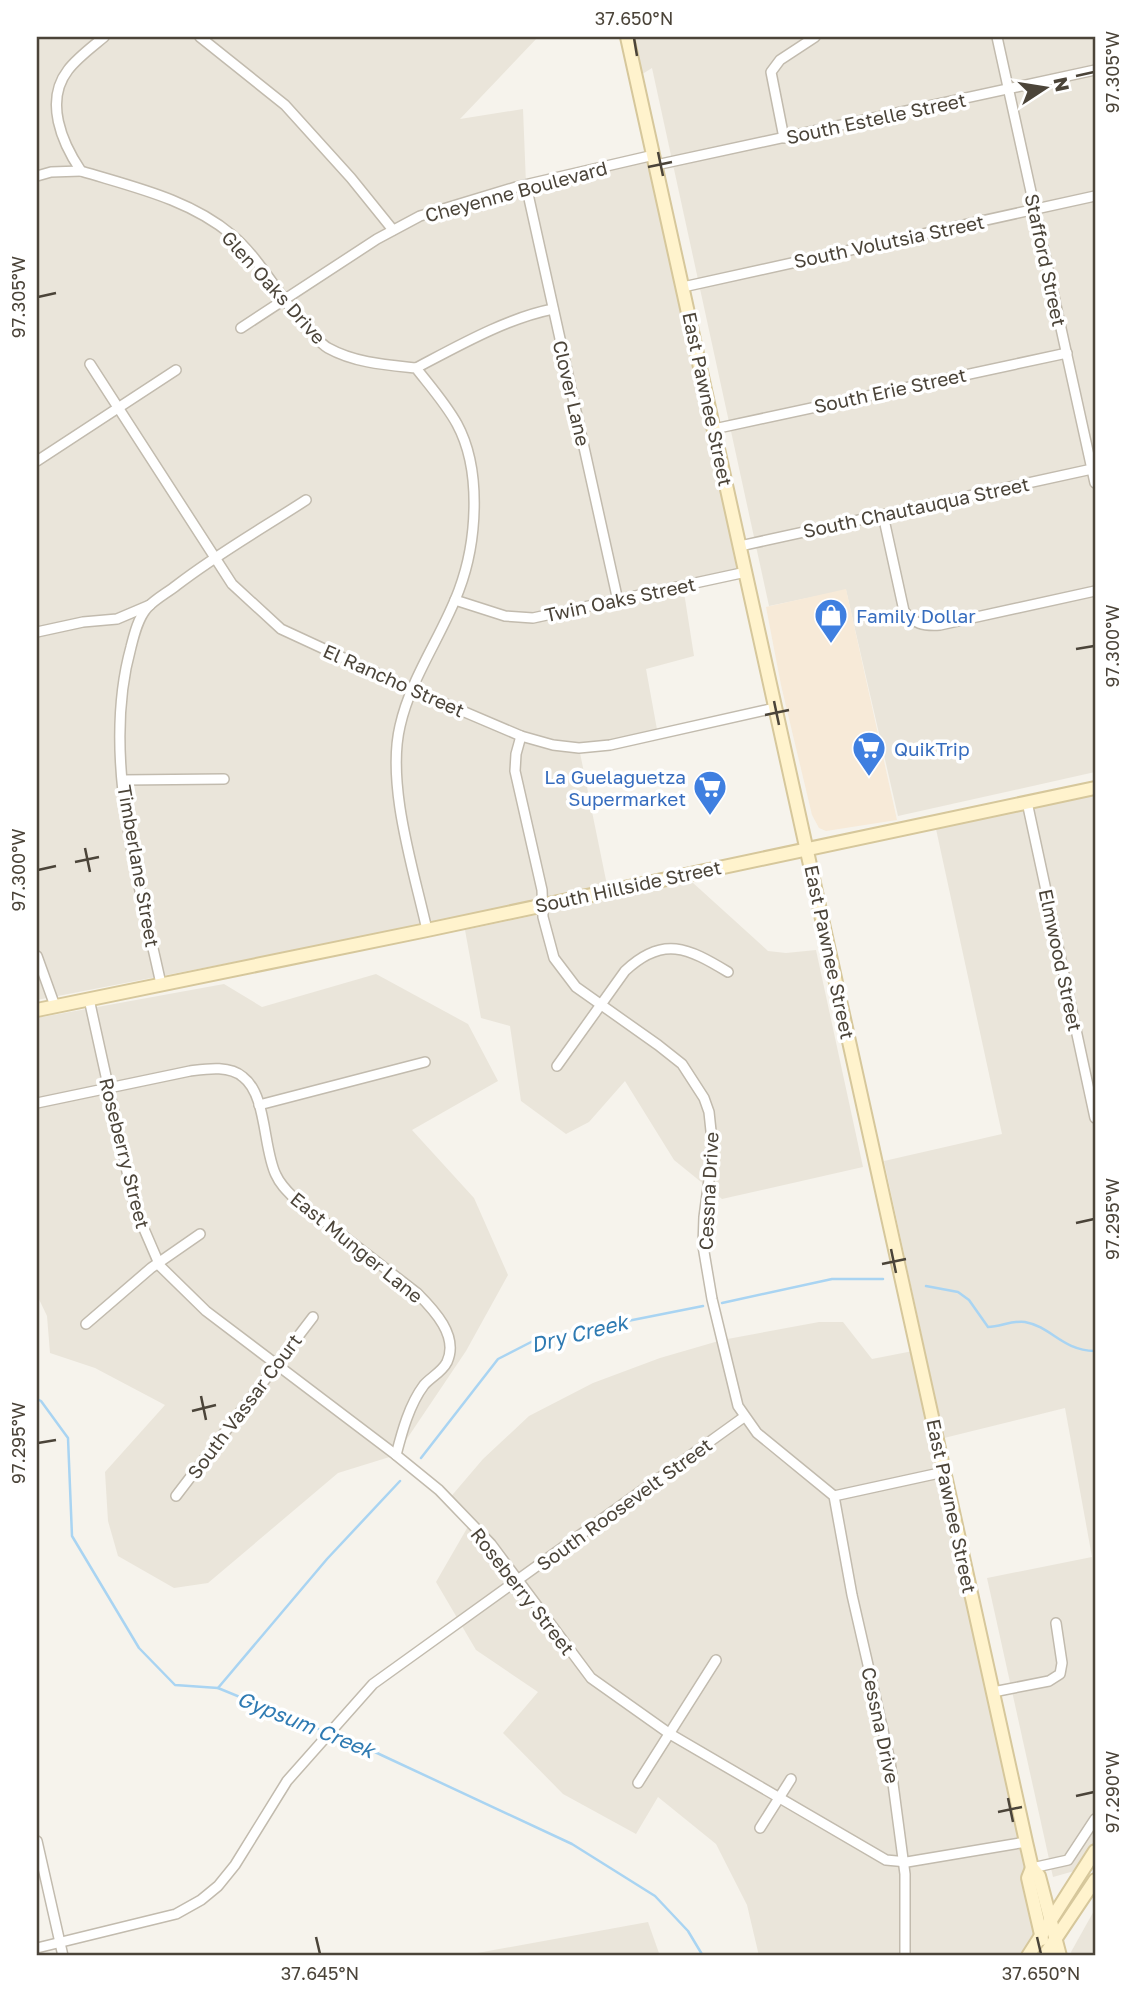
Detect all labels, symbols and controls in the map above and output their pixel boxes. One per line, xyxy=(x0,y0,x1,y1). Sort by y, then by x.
text: 37.650°N xyxy=(595,7,673,29)
text: 97.305°W xyxy=(1101,31,1123,113)
north arrow xyxy=(1010,52,1080,122)
text: N xyxy=(1049,75,1075,94)
street label: South Estelle Street xyxy=(784,88,968,148)
street label: Cheyenne Boulevard xyxy=(422,156,610,226)
street label: Stafford Street xyxy=(1021,191,1071,329)
street label: South Volutsia Street xyxy=(792,210,986,272)
street label: Glen Oaks Drive xyxy=(217,226,331,348)
text: 97.305°W xyxy=(7,256,29,338)
street label: East Pawnee Street xyxy=(678,310,738,488)
street label: Clover Lane xyxy=(549,338,595,448)
street label: South Erie Street xyxy=(812,363,968,417)
street label: South Chautauqua Street xyxy=(801,472,1031,542)
street label: Twin Oaks Street xyxy=(542,572,698,626)
shop icon: Family Dollar xyxy=(812,596,850,645)
place label: Family Dollar xyxy=(856,604,976,627)
text: 97.300°W xyxy=(1101,605,1123,687)
street label: El Rancho Street xyxy=(320,639,468,721)
supermarket icon: QuikTrip xyxy=(850,729,888,778)
place label: QuikTrip xyxy=(894,737,970,760)
place label: La Guelaguetza Supermarket xyxy=(544,765,686,810)
supermarket icon: La Guelaguetza Supermarket xyxy=(691,768,729,817)
street label: Timberlane Street xyxy=(113,783,165,949)
text: 97.300°W xyxy=(7,829,29,911)
street label: South Hillside Street xyxy=(533,855,723,917)
street label: East Pawnee Street xyxy=(800,863,860,1041)
street label: Elmwood Street xyxy=(1035,887,1087,1033)
street label: Roseberry Street xyxy=(95,1075,155,1231)
street label: Cessna Drive xyxy=(693,1131,723,1251)
text: 97.295°W xyxy=(1101,1178,1123,1260)
street label: East Munger Lane xyxy=(286,1187,428,1307)
water label: Dry Creek xyxy=(528,1308,632,1358)
street label: South Vassar Court xyxy=(182,1329,306,1483)
text: 97.295°W xyxy=(7,1402,29,1484)
street label: East Pawnee Street xyxy=(922,1417,982,1595)
street label: South Roosevelt Street xyxy=(532,1433,716,1575)
street label: Roseberry Street xyxy=(466,1523,580,1659)
street label: Cessna Drive xyxy=(857,1665,905,1785)
water label: Gypsum Creek xyxy=(234,1685,380,1764)
text: 97.290°W xyxy=(1101,1751,1123,1833)
text: 37.645°N xyxy=(281,1962,359,1984)
text: 37.650°N xyxy=(1002,1962,1080,1984)

